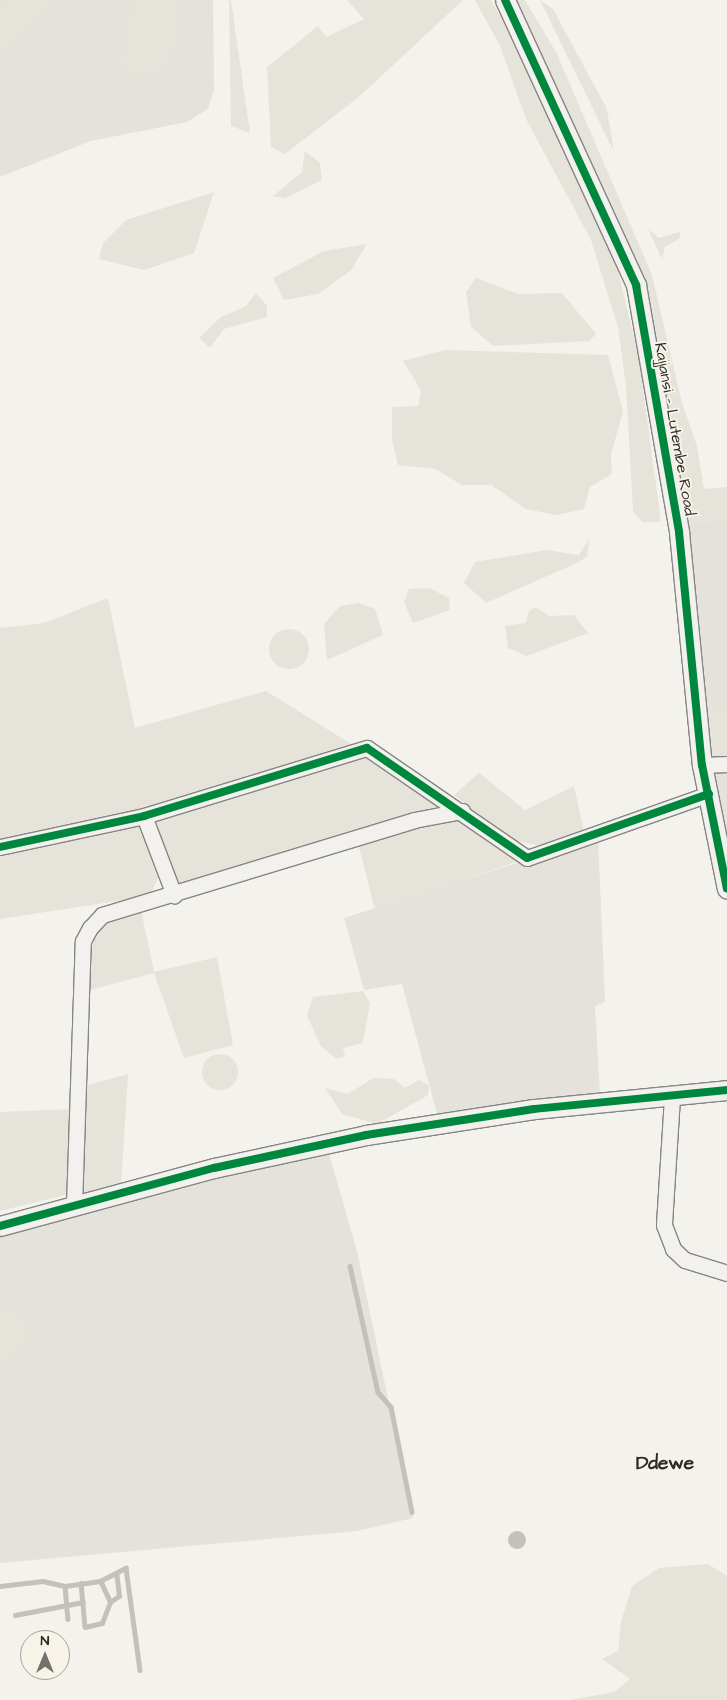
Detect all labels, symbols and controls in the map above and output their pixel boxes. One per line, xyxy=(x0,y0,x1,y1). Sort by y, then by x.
street label: Kajjansi - Lutembe Road xyxy=(650,341,700,517)
district label: Ddewe xyxy=(636,1453,694,1475)
north arrow xyxy=(20,1630,70,1680)
text: N xyxy=(41,1631,49,1651)

